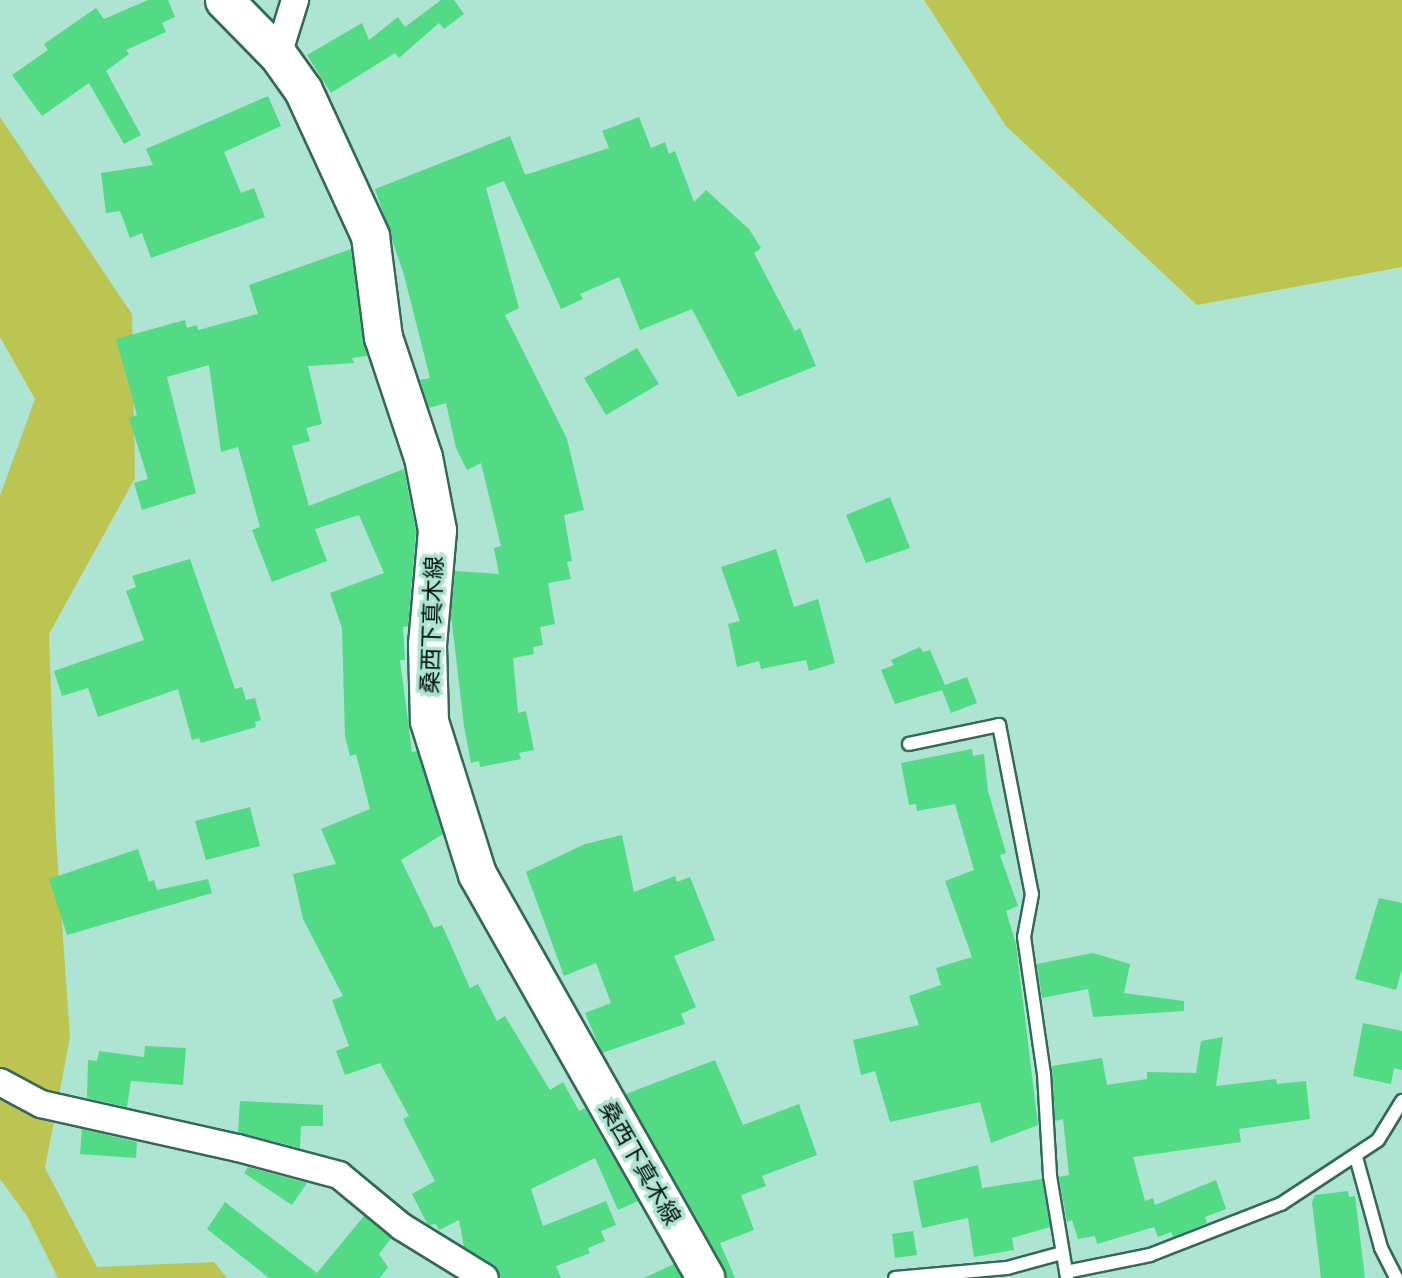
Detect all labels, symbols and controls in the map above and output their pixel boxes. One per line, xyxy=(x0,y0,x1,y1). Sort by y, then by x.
street label: 桑西下真木線 xyxy=(416,556,448,694)
street label: 桑西下真木線 xyxy=(594,1096,686,1230)

